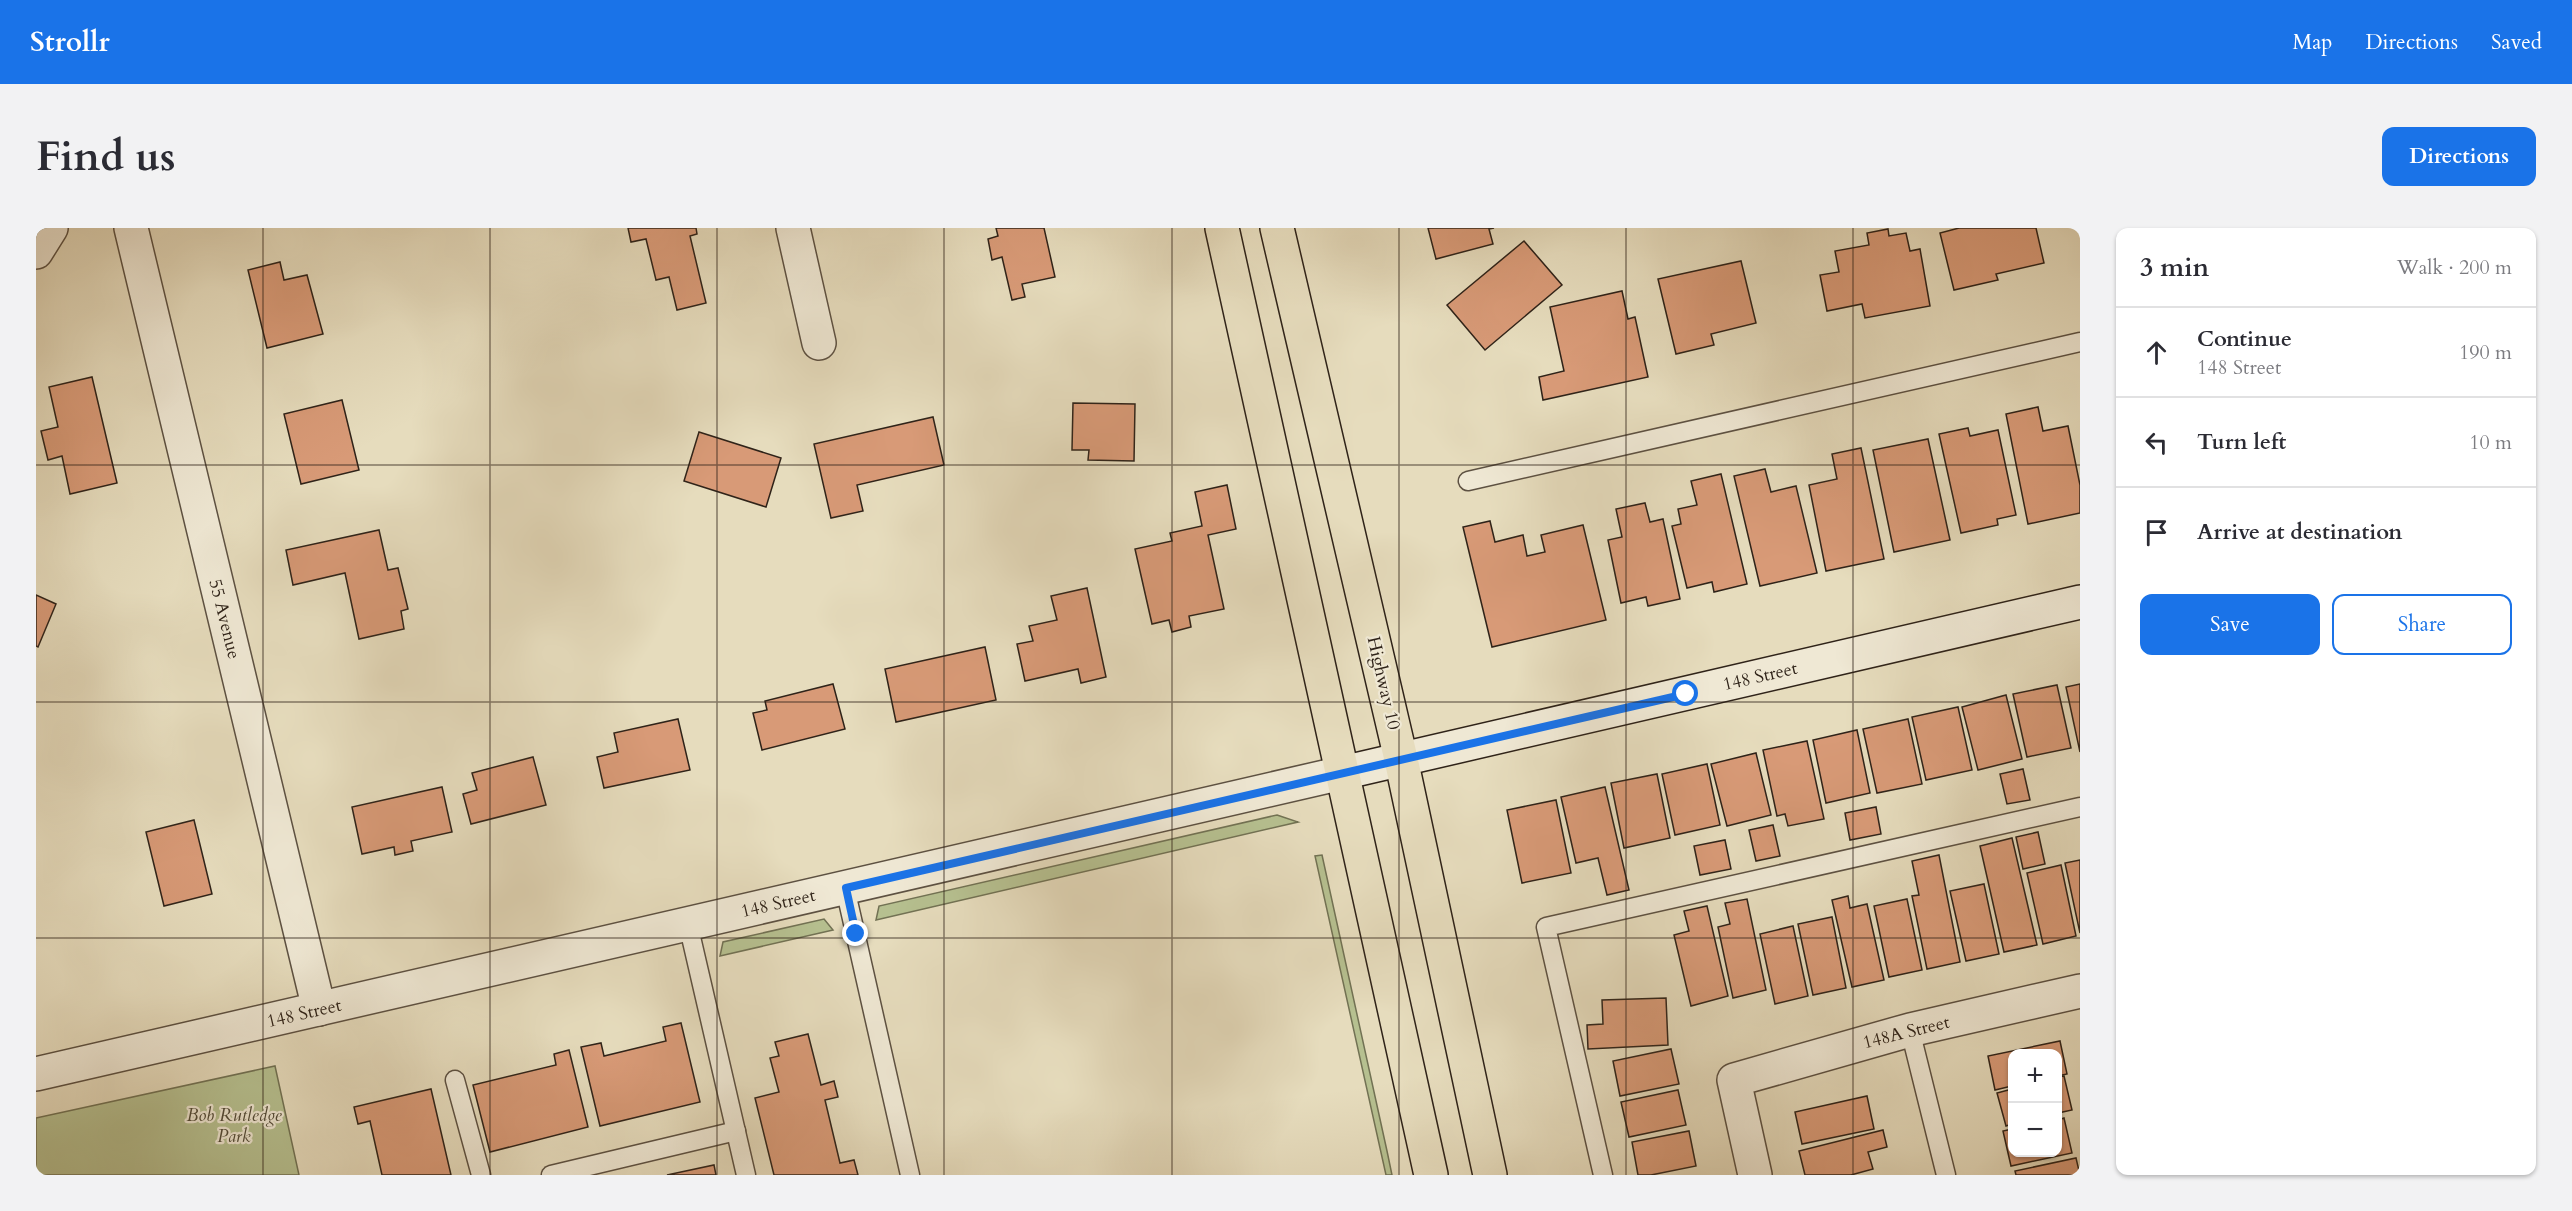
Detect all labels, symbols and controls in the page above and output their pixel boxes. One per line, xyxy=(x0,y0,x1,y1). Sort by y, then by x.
text: Strollr xyxy=(30,23,110,61)
text: Map xyxy=(2292,28,2332,57)
text: Directions xyxy=(2365,28,2458,57)
text: Saved xyxy=(2491,28,2542,57)
button: Directions xyxy=(2382,127,2536,186)
text: Find us xyxy=(36,128,176,185)
text: 3 min xyxy=(2140,250,2209,285)
text: Walk · 200 m xyxy=(2397,254,2512,281)
text: Continue xyxy=(2197,324,2292,354)
icon: ahead xyxy=(2140,336,2173,369)
text: 190 m xyxy=(2459,339,2512,366)
text: 148 Street xyxy=(2197,354,2281,381)
icon: left xyxy=(2140,426,2173,459)
text: Turn left xyxy=(2197,427,2286,457)
text: 10 m xyxy=(2469,429,2512,456)
icon: arrive xyxy=(2140,516,2173,549)
text: Arrive at destination xyxy=(2197,517,2402,547)
street label: 55 Avenue xyxy=(203,576,247,662)
button: Save xyxy=(2140,594,2320,655)
button: Share xyxy=(2332,594,2512,655)
street label: Highway 10 xyxy=(1361,634,1406,732)
street label: 148 Street xyxy=(1720,656,1800,697)
route start xyxy=(1672,680,1698,706)
street label: 148 Street xyxy=(738,883,818,924)
route end xyxy=(842,920,868,946)
street label: 148 Street xyxy=(264,993,344,1034)
street label: 148A Street xyxy=(1860,1010,1952,1055)
map controls xyxy=(2008,1049,2062,1157)
button: + xyxy=(2008,1049,2062,1103)
park label: Bob Rutledge Park xyxy=(186,1103,283,1149)
button: − xyxy=(2008,1103,2062,1157)

